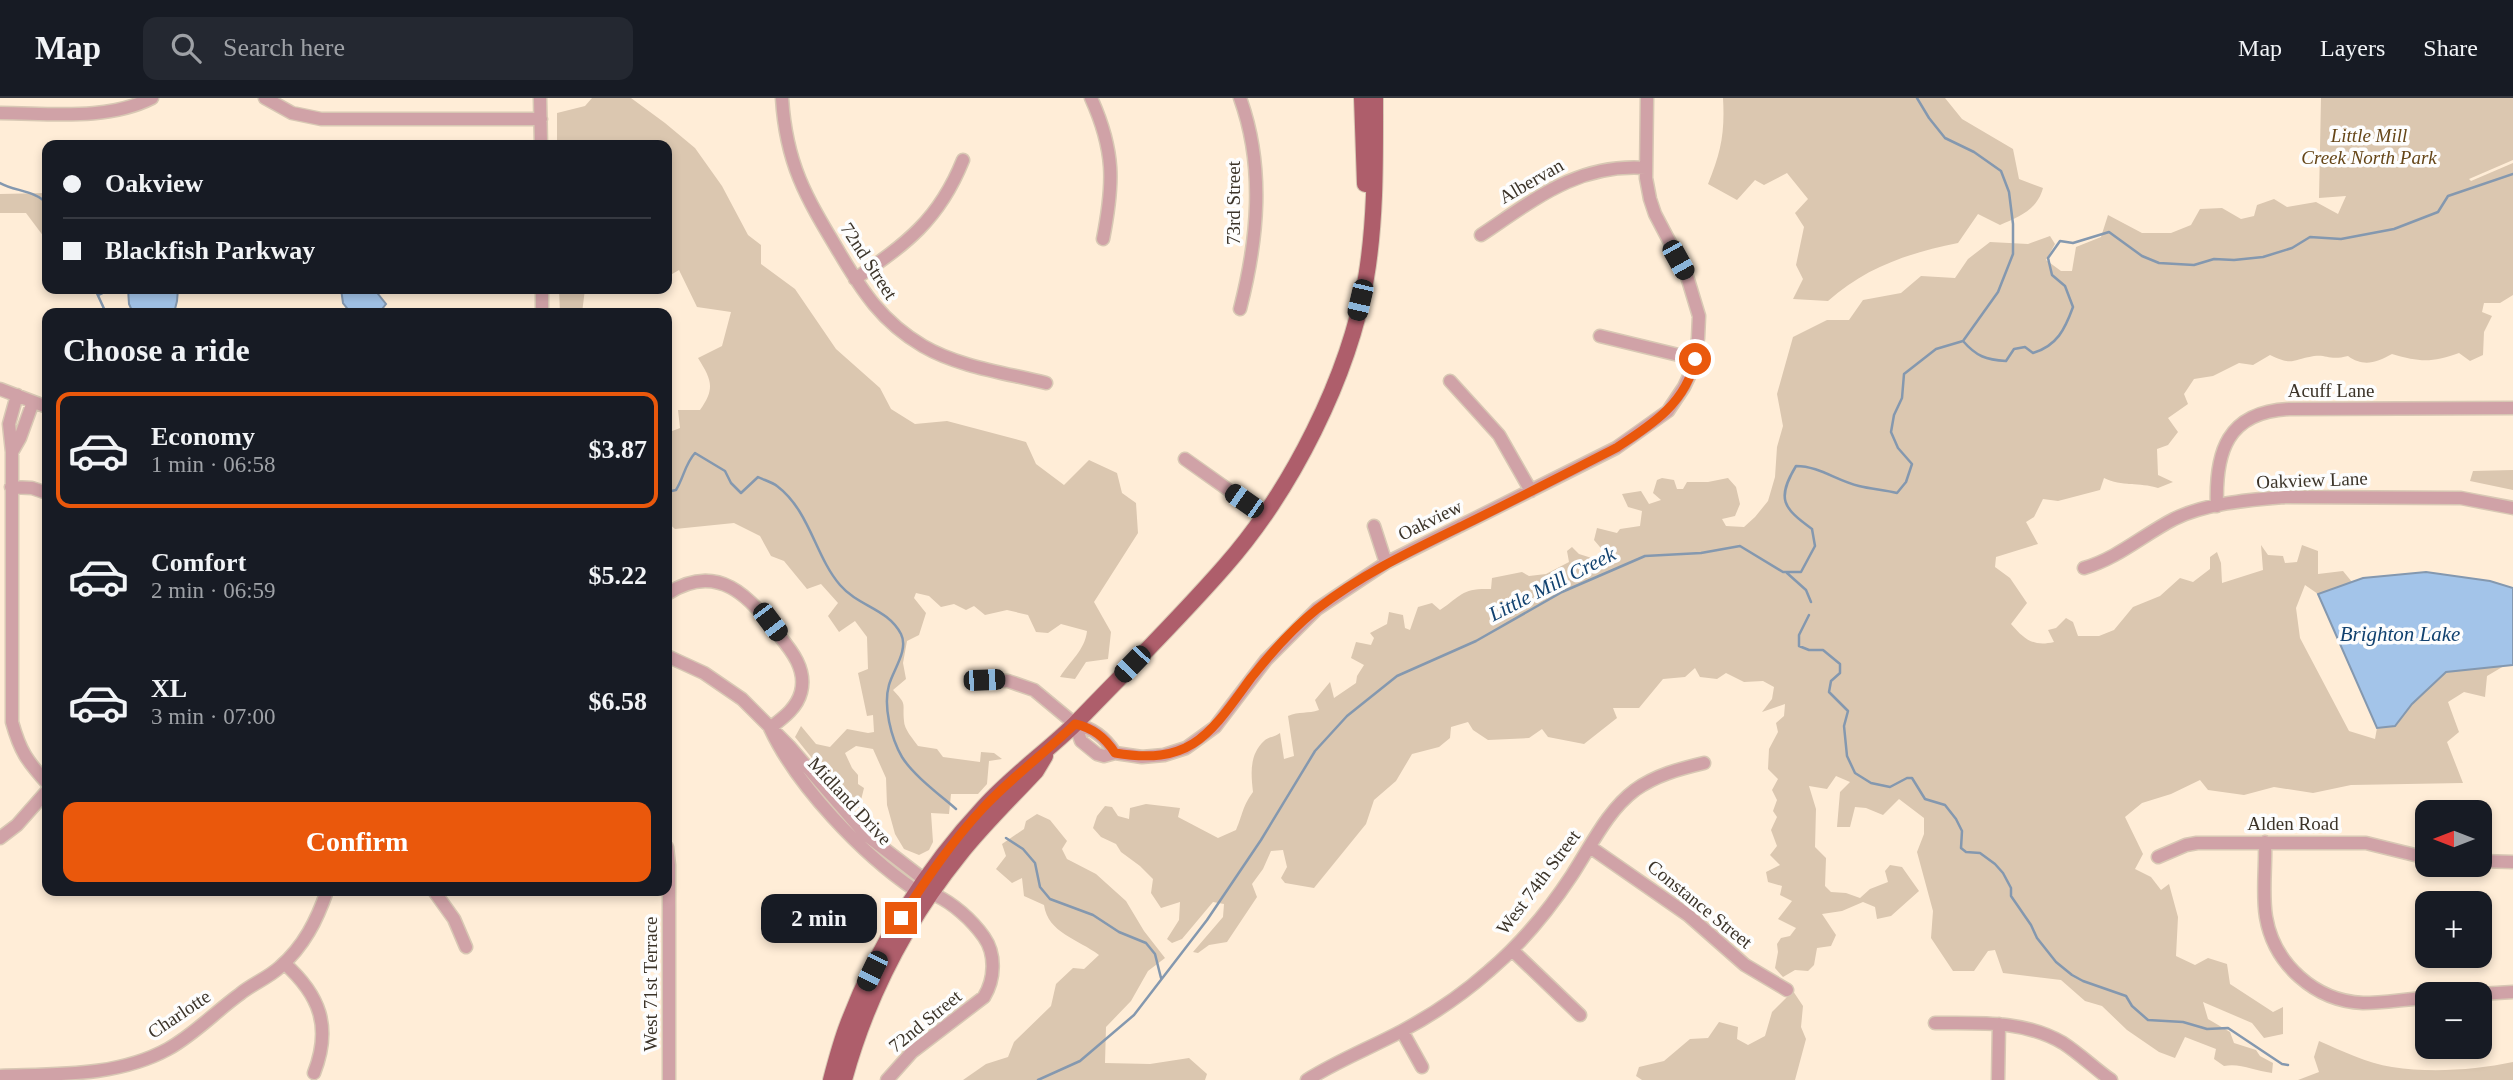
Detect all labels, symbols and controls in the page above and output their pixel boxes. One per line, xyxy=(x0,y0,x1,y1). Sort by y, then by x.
search box xyxy=(143,17,633,80)
icon: search xyxy=(167,29,205,67)
text: Map xyxy=(35,30,101,66)
text: Search here xyxy=(223,33,345,62)
text: Map xyxy=(2238,35,2282,61)
text: Layers xyxy=(2320,35,2385,61)
text: Share xyxy=(2423,35,2478,61)
park label: Little Mill Creek North Park xyxy=(2301,125,2437,168)
street label: Albervan xyxy=(1495,154,1567,208)
street label: 73rd Street xyxy=(1223,160,1244,245)
text: Oakview xyxy=(105,169,203,198)
street label: 72nd Street xyxy=(836,219,902,304)
text: Blackfish Parkway xyxy=(105,236,315,265)
car xyxy=(1659,237,1698,283)
car xyxy=(1346,277,1375,323)
text: Choose a ride xyxy=(63,332,250,368)
route start xyxy=(1679,343,1711,375)
street label: Acuff Lane xyxy=(2288,380,2374,401)
icon: car xyxy=(67,419,130,482)
text: Economy xyxy=(151,422,255,451)
text: $3.87 xyxy=(589,435,647,464)
text: 1 min · 06:58 xyxy=(151,452,276,477)
street label: Oakview Lane xyxy=(2256,468,2368,492)
car xyxy=(1221,480,1268,522)
street label: Oakview xyxy=(1395,495,1466,544)
water label: Little Mill Creek xyxy=(1484,541,1620,627)
icon: car xyxy=(67,545,130,608)
text: Comfort xyxy=(151,548,246,577)
text: $5.22 xyxy=(589,561,647,590)
text: 2 min · 06:59 xyxy=(151,578,276,603)
car xyxy=(749,599,792,645)
water label: Brighton Lake xyxy=(2340,622,2460,646)
car xyxy=(1110,642,1155,686)
car xyxy=(963,669,1006,691)
icon: car xyxy=(67,671,130,734)
text: XL xyxy=(151,674,187,703)
text: $6.58 xyxy=(589,687,647,716)
text: 3 min · 07:00 xyxy=(151,704,276,729)
street label: Midland Drive xyxy=(804,753,896,849)
north arrow xyxy=(2415,800,2492,877)
map controls xyxy=(2415,800,2492,1059)
button: Confirm xyxy=(63,802,651,882)
street label: Alden Road xyxy=(2247,813,2339,834)
street label: West 74th Street xyxy=(1492,825,1584,938)
street label: Constance Street xyxy=(1644,855,1757,953)
button: + xyxy=(2415,891,2492,968)
callout: 2 min xyxy=(761,894,876,942)
route end xyxy=(885,902,917,934)
text: 2 min xyxy=(791,906,847,931)
street label: West 71st Terrace xyxy=(640,916,661,1052)
car xyxy=(854,948,891,994)
button: − xyxy=(2415,982,2492,1059)
street label: 72nd Street xyxy=(885,985,966,1057)
street label: Charlotte xyxy=(144,986,214,1042)

